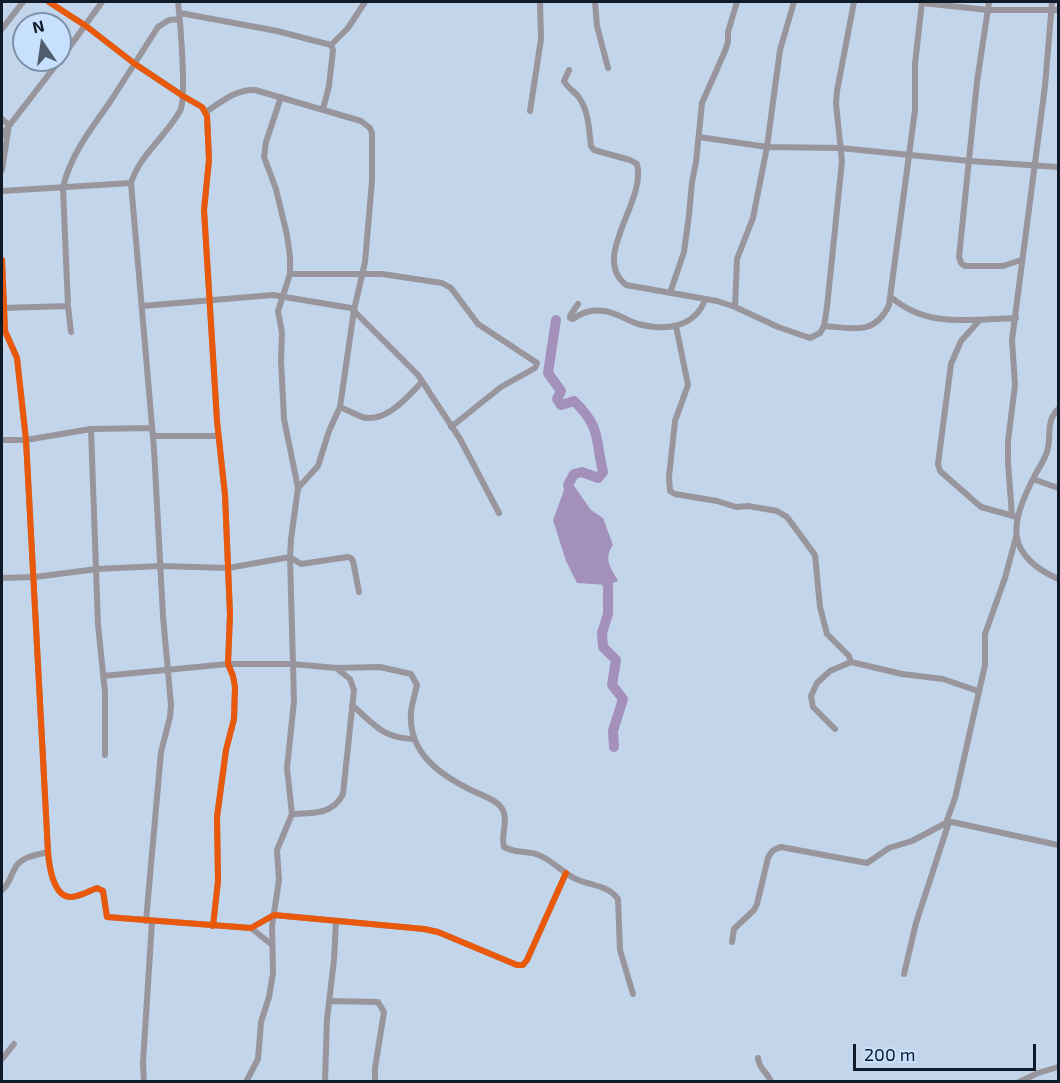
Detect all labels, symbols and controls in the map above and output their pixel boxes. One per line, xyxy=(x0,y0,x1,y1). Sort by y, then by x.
north arrow xyxy=(12,12,72,72)
text: N xyxy=(31,15,46,36)
scale bar xyxy=(856,1032,1039,1070)
text: 200 m xyxy=(864,1043,916,1065)

